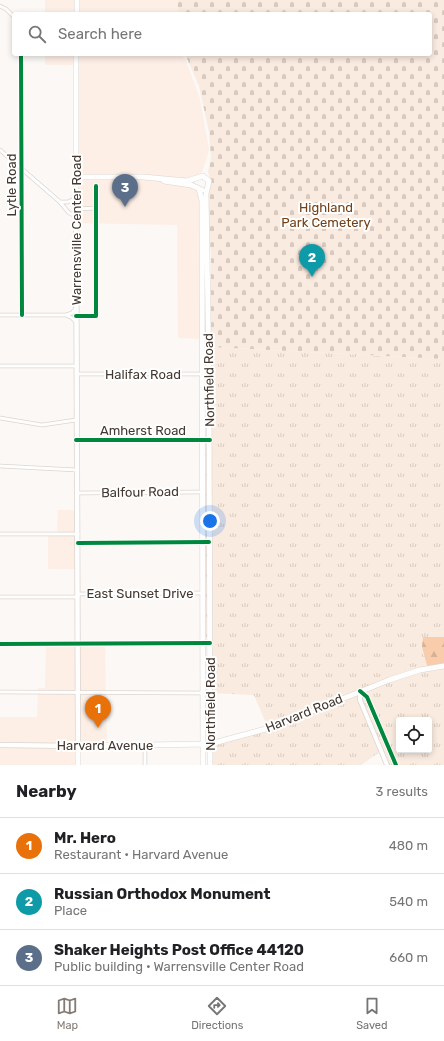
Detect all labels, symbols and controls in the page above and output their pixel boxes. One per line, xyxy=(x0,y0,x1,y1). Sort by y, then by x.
search box xyxy=(12,12,432,56)
icon: search xyxy=(26,23,48,45)
text: Search here xyxy=(58,25,142,43)
street label: Lytle Road xyxy=(4,154,19,216)
street label: Warrensville Center Road xyxy=(69,155,84,305)
pin: 3 xyxy=(112,174,138,207)
park label: Highland Park Cemetery xyxy=(281,200,371,230)
pin: 2 xyxy=(299,244,325,277)
street label: Northfield Road xyxy=(201,333,217,427)
street label: Halifax Road xyxy=(105,367,181,382)
street label: Amherst Road xyxy=(100,423,186,438)
street label: Balfour Road xyxy=(101,484,179,500)
your location xyxy=(200,511,220,531)
street label: East Sunset Drive xyxy=(86,586,194,601)
street label: Northfield Road xyxy=(203,657,218,751)
street label: Harvard Road xyxy=(263,691,345,735)
pin: 1 xyxy=(85,695,111,728)
map controls xyxy=(396,717,432,753)
button: locate xyxy=(396,717,432,753)
street label: Harvard Avenue xyxy=(57,738,153,753)
text: Nearby xyxy=(16,781,77,801)
text: 3 results xyxy=(376,784,428,799)
text: Mr. Hero xyxy=(54,829,116,847)
text: 1 xyxy=(26,838,32,853)
text: 480 m xyxy=(389,838,428,853)
text: Restaurant · Harvard Avenue xyxy=(54,847,228,862)
text: Russian Orthodox Monument xyxy=(54,885,270,903)
text: 2 xyxy=(25,894,33,909)
text: 540 m xyxy=(389,894,428,909)
text: Place xyxy=(54,903,87,918)
text: Shaker Heights Post Office 44120 xyxy=(54,941,304,959)
text: 3 xyxy=(25,950,33,965)
text: 660 m xyxy=(389,950,428,965)
text: Public building · Warrensville Center Road xyxy=(54,959,304,974)
tab: Map xyxy=(56,995,78,1032)
tab: Directions xyxy=(191,995,243,1032)
tab: Saved xyxy=(356,995,388,1032)

